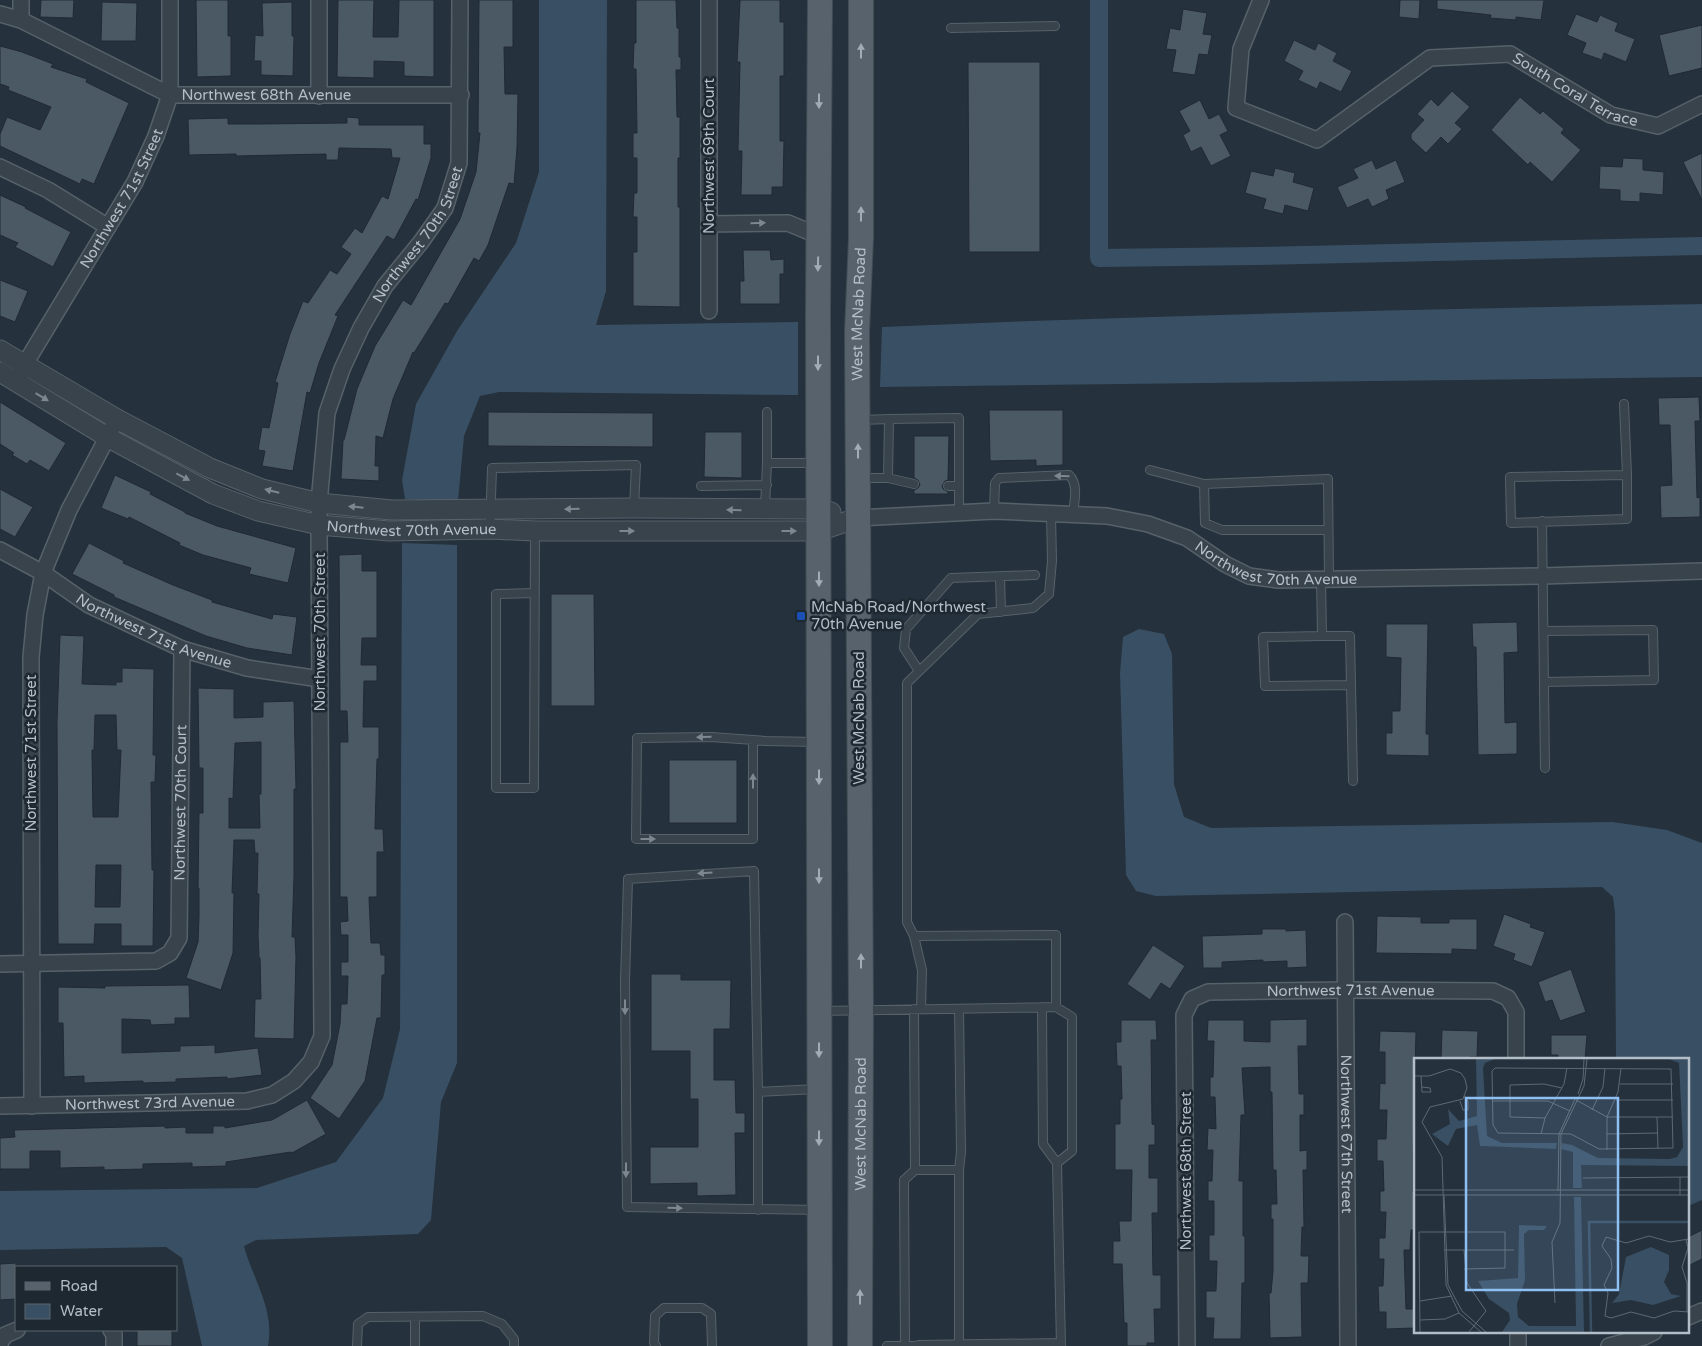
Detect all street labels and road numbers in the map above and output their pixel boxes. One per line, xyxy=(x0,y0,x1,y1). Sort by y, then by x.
street label: South Coral Terrace xyxy=(1509,49,1640,130)
street label: Northwest 69th Court xyxy=(700,78,718,234)
street label: Northwest 68th Avenue xyxy=(181,86,351,104)
street label: Northwest 71st Street xyxy=(76,126,167,272)
street label: Northwest 70th Street xyxy=(368,164,466,306)
street label: West McNab Road xyxy=(848,247,870,381)
street label: Northwest 70th Avenue xyxy=(326,517,497,540)
street label: Northwest 70th Avenue xyxy=(1191,537,1357,589)
street label: Northwest 70th Street xyxy=(311,552,329,711)
street label: Northwest 71st Avenue xyxy=(73,590,234,672)
street label: West McNab Road xyxy=(850,651,868,785)
street label: Northwest 71st Street xyxy=(22,674,40,831)
street label: Northwest 70th Court xyxy=(171,724,190,881)
street label: Northwest 71st Avenue xyxy=(1267,981,1435,1000)
street label: Northwest 67th Street xyxy=(1337,1054,1356,1214)
street label: West McNab Road xyxy=(851,1057,870,1191)
street label: Northwest 68th Street xyxy=(1177,1091,1195,1250)
street label: Northwest 73rd Avenue xyxy=(65,1092,235,1114)

